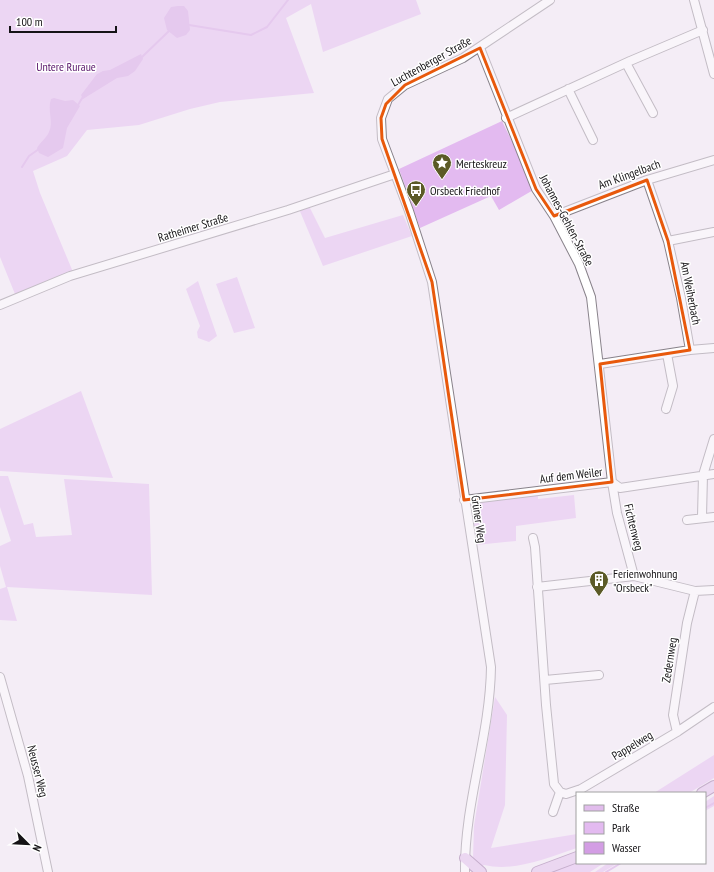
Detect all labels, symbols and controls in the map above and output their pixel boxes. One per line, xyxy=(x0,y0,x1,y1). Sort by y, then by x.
scale bar xyxy=(10,8,116,34)
text: 100 m xyxy=(16,14,43,29)
street label: Luchtenberger Straße xyxy=(388,33,474,89)
park label: Untere Ruraue xyxy=(36,59,96,74)
place icon: Merteskreuz xyxy=(431,152,453,180)
place label: Merteskreuz xyxy=(456,156,507,171)
street label: Am Klingelbach xyxy=(596,156,662,192)
street label: Johannes-Gehlen-Straße xyxy=(536,171,597,268)
bus stop icon: Orsbeck Friedhof xyxy=(405,179,427,207)
place label: Orsbeck Friedhof xyxy=(430,183,501,198)
street label: Ratheimer Straße xyxy=(156,209,230,245)
street label: Am Weiherbach xyxy=(678,260,704,326)
street label: Auf dem Weiler xyxy=(539,464,604,486)
street label: Grüner Weg xyxy=(468,494,490,544)
street label: Fichtenweg xyxy=(621,502,647,552)
place label: Ferienwohnung "Orsbeck" xyxy=(613,566,677,595)
building icon: Ferienwohnung "Orsbeck" xyxy=(588,569,610,597)
street label: Zedernweg xyxy=(658,636,680,684)
street label: Pappelweg xyxy=(609,727,655,763)
street label: Neusser Weg xyxy=(24,743,52,799)
legend xyxy=(576,792,706,864)
text: Straße xyxy=(612,800,639,815)
text: Park xyxy=(612,820,630,835)
north arrow xyxy=(8,824,48,864)
text: Wasser xyxy=(612,840,642,855)
text: N xyxy=(30,843,45,854)

